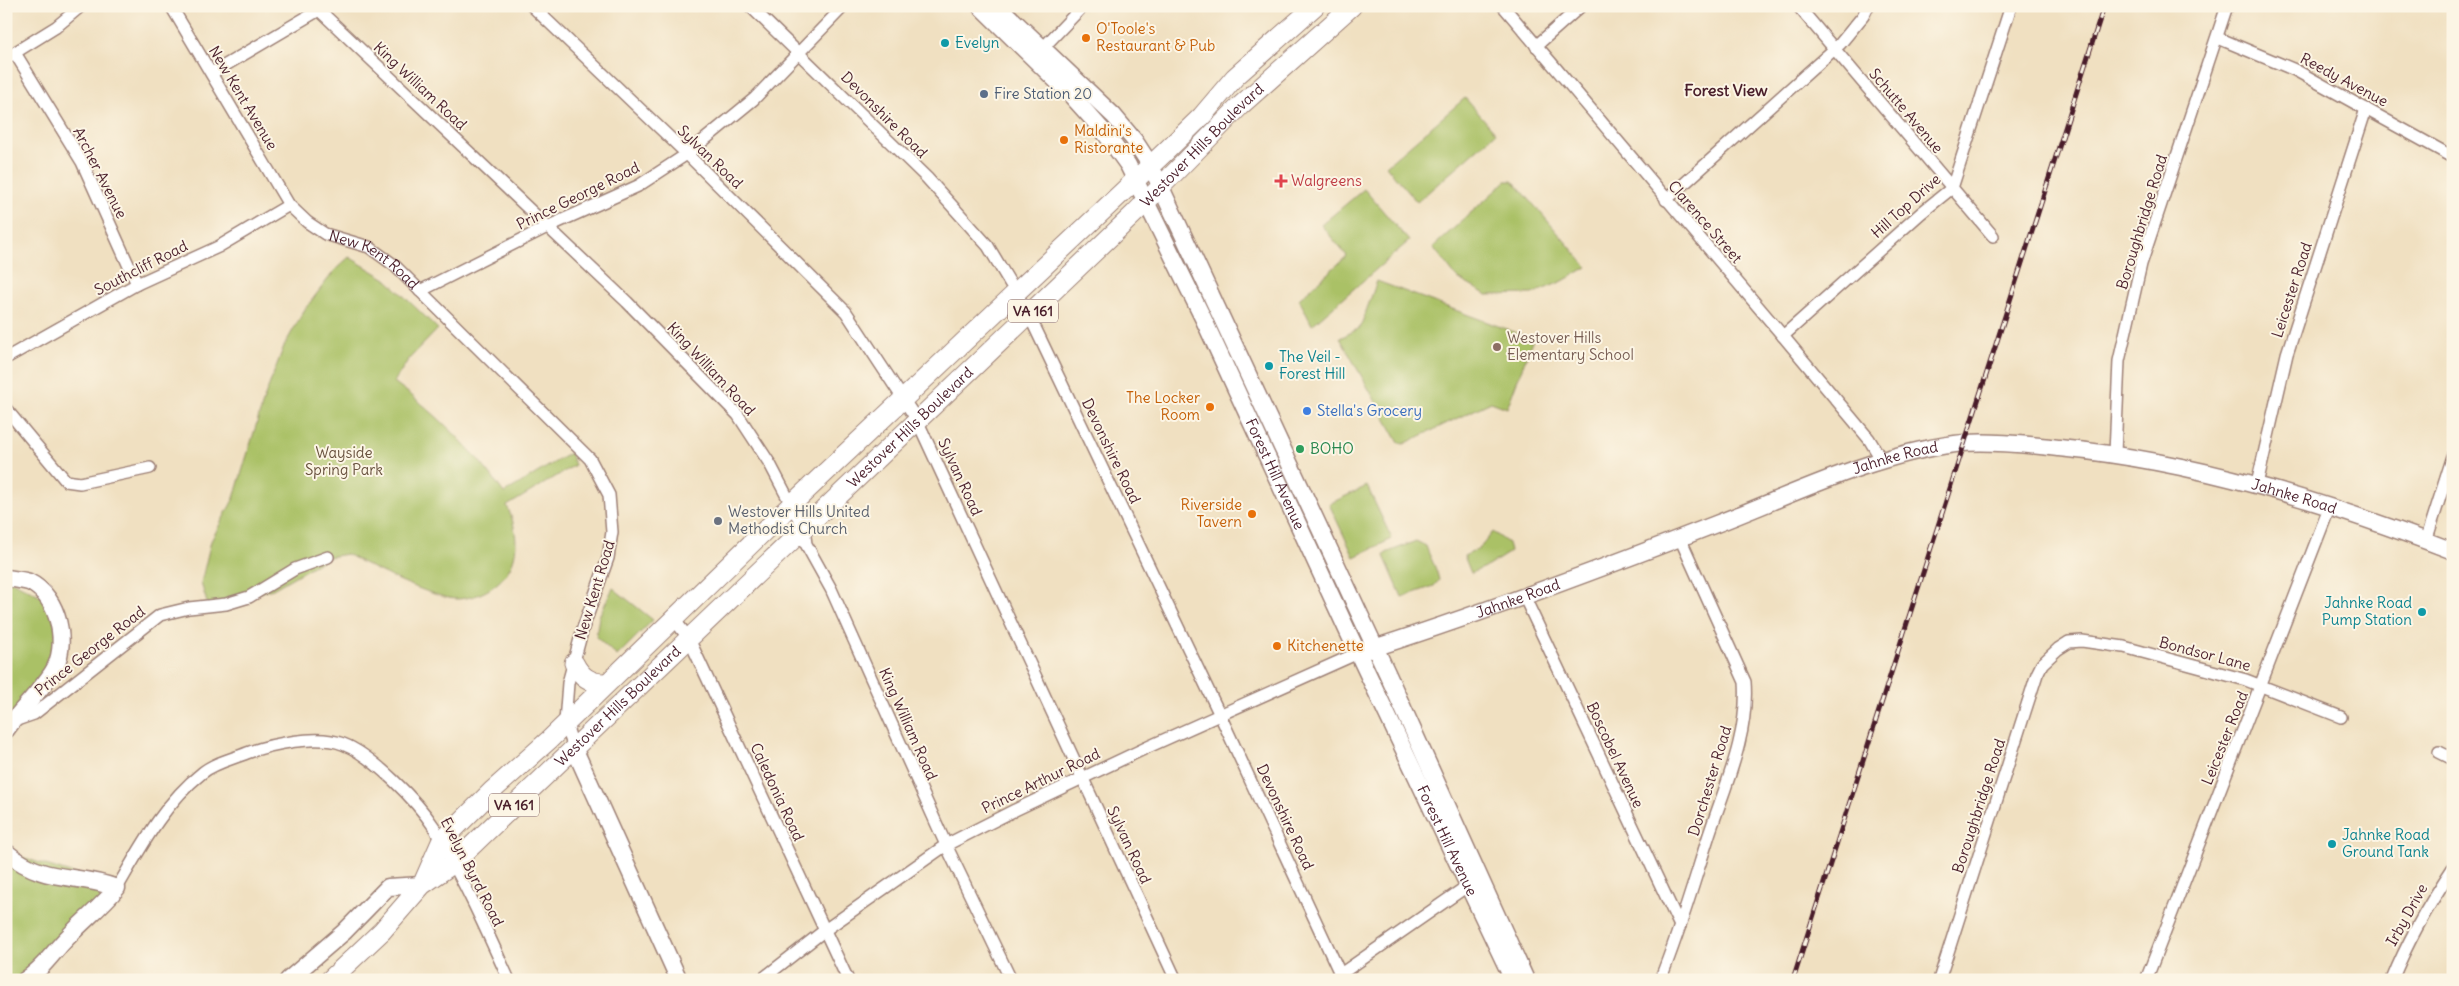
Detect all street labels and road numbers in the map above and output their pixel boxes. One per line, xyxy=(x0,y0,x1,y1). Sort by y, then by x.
street label: King William Road xyxy=(370,37,471,134)
street label: New Kent Avenue xyxy=(205,42,282,153)
street label: Reedy Avenue xyxy=(2297,48,2391,111)
street label: Schutte Avenue xyxy=(1865,64,1947,157)
street label: Devonshire Road xyxy=(837,67,932,162)
street label: Westover Hills Boulevard xyxy=(1136,79,1268,211)
street label: Sylvan Road xyxy=(674,121,747,193)
street label: Archer Avenue xyxy=(69,124,132,222)
street label: Boroughbridge Road xyxy=(2112,152,2171,292)
street label: Prince George Road xyxy=(513,157,643,234)
street label: Hill Top Drive xyxy=(1867,169,1944,242)
street label: Clarence Street xyxy=(1664,176,1746,267)
street label: New Kent Road xyxy=(327,226,423,293)
street label: Southcliff Road xyxy=(91,236,191,299)
street label: Leicester Road xyxy=(2267,240,2316,340)
road number: VA 161 xyxy=(1008,300,1058,322)
street label: King William Road xyxy=(663,318,760,419)
street label: Westover Hills Boulevard xyxy=(843,362,977,492)
street label: Devonshire Road xyxy=(1078,395,1145,507)
street label: Forest Hill Avenue xyxy=(1242,415,1309,532)
street label: Sylvan Road xyxy=(934,435,987,519)
street label: Jahnke Road xyxy=(1850,437,1940,478)
street label: Jahnke Road xyxy=(2250,474,2339,518)
street label: New Kent Road xyxy=(570,538,619,642)
street label: Jahnke Road xyxy=(1473,574,1563,622)
street label: Prince George Road xyxy=(31,602,149,700)
street label: Bondsor Lane xyxy=(2157,632,2253,675)
street label: Westover Hills Boulevard xyxy=(551,641,685,770)
street label: King William Road xyxy=(875,665,942,783)
street label: Leicester Road xyxy=(2197,688,2252,787)
street label: Boscobel Avenue xyxy=(1583,699,1648,811)
street label: Dorchester Road xyxy=(1684,723,1735,838)
street label: Boroughbridge Road xyxy=(1948,736,2009,875)
street label: Caledonia Road xyxy=(746,740,809,844)
street label: Prince Arthur Road xyxy=(979,744,1103,817)
street label: Devonshire Road xyxy=(1253,761,1318,873)
street label: Forest Hill Avenue xyxy=(1413,782,1482,899)
road number: VA 161 xyxy=(489,794,539,816)
street label: Sylvan Road xyxy=(1103,803,1156,887)
street label: Evelyn Byrd Road xyxy=(437,814,508,930)
street label: Irby Drive xyxy=(2382,880,2431,949)

